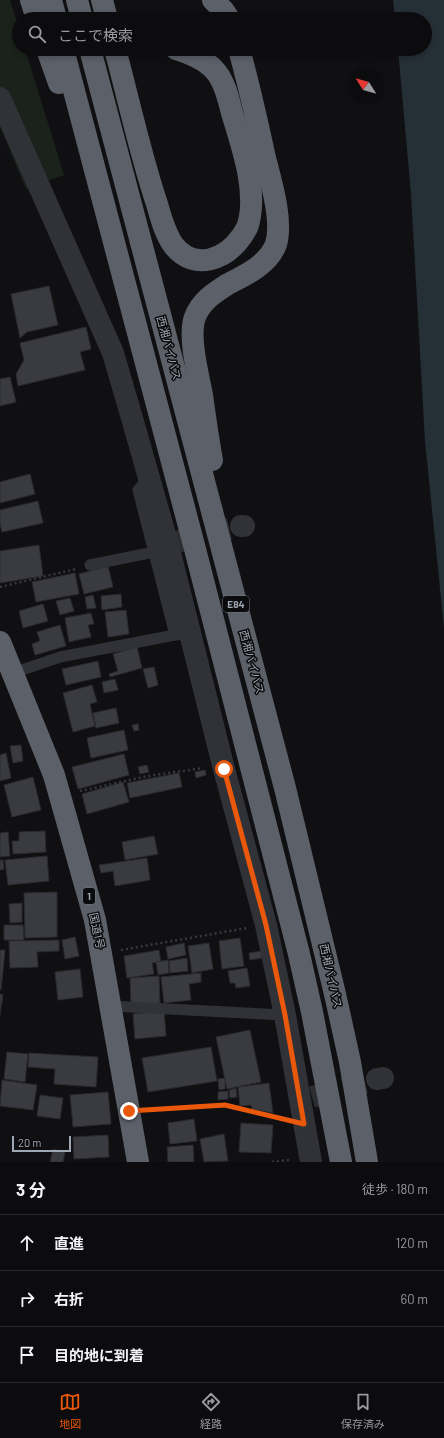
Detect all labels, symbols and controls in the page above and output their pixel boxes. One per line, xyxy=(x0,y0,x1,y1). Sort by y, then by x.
search box xyxy=(12,12,432,56)
icon: search xyxy=(26,23,48,45)
text: ここで検索 xyxy=(58,26,133,44)
north arrow xyxy=(348,68,384,104)
street label: 西湘バイパス xyxy=(155,314,184,381)
road number: E84 xyxy=(223,596,249,612)
street label: 西湘バイパス xyxy=(238,628,267,695)
route start xyxy=(215,760,233,778)
road number: 1 xyxy=(83,888,95,904)
street label: 国道1号 xyxy=(87,912,108,950)
street label: 西湘バイパス xyxy=(318,942,345,1009)
route end xyxy=(120,1102,138,1120)
scale bar xyxy=(12,1134,71,1153)
text: 20 m xyxy=(18,1136,41,1149)
text: 3 分 xyxy=(16,1179,46,1199)
text: 徒歩 · 180 m xyxy=(362,1181,428,1197)
icon: ahead xyxy=(16,1232,38,1254)
text: 直進 xyxy=(54,1234,84,1252)
text: 120 m xyxy=(396,1235,428,1251)
icon: right xyxy=(16,1288,38,1310)
text: 右折 xyxy=(54,1290,84,1308)
text: 60 m xyxy=(401,1291,428,1307)
icon: arrive xyxy=(16,1344,38,1366)
text: 目的地に到着 xyxy=(54,1346,144,1364)
tab: 地図 xyxy=(59,1391,81,1431)
tab: 経路 xyxy=(200,1391,222,1431)
tab: 保存済み xyxy=(341,1391,385,1431)

